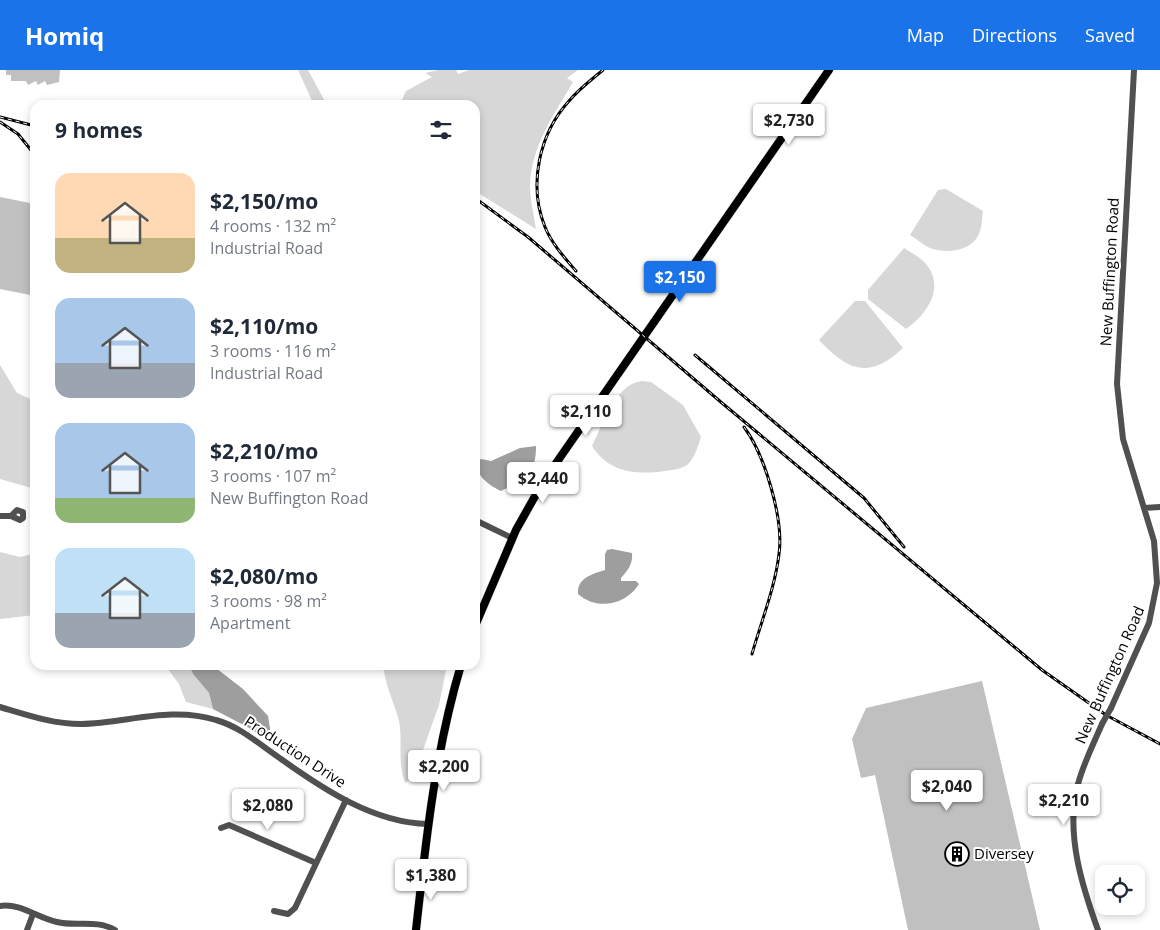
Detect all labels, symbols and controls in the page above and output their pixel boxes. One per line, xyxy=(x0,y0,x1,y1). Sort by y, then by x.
text: Homiq xyxy=(25,19,104,52)
text: Map xyxy=(907,23,944,47)
text: Directions xyxy=(972,23,1057,47)
text: Saved xyxy=(1085,23,1135,47)
pin: $2,730 xyxy=(748,104,830,146)
text: $2,730 xyxy=(764,109,814,131)
text: 9 homes xyxy=(55,116,143,144)
icon: filters xyxy=(427,116,455,144)
text: $2,150/mo xyxy=(210,187,318,215)
icon: home xyxy=(95,193,155,253)
street label: New Buffington Road xyxy=(1095,197,1123,347)
text: 4 rooms · 132 m² xyxy=(210,215,336,237)
text: Industrial Road xyxy=(210,237,323,259)
pin: $2,150 xyxy=(639,260,721,303)
text: $2,150 xyxy=(655,266,705,288)
text: $2,110/mo xyxy=(210,312,318,340)
icon: home xyxy=(95,318,155,378)
text: 3 rooms · 116 m² xyxy=(210,340,336,362)
text: Industrial Road xyxy=(210,362,323,384)
pin: $2,110 xyxy=(545,394,627,437)
text: $2,110 xyxy=(561,400,611,422)
text: $2,210/mo xyxy=(210,437,318,465)
icon: home xyxy=(95,443,155,503)
pin: $2,440 xyxy=(502,462,584,504)
text: 3 rooms · 107 m² xyxy=(210,465,336,487)
text: $2,440 xyxy=(518,467,568,489)
text: New Buffington Road xyxy=(210,487,369,509)
text: $2,080/mo xyxy=(210,562,318,590)
icon: home xyxy=(95,568,155,628)
text: 3 rooms · 98 m² xyxy=(210,590,327,612)
street label: New Buffington Road xyxy=(1070,603,1148,747)
text: Apartment xyxy=(210,612,290,634)
street label: Production Drive xyxy=(241,711,350,792)
pin: $2,200 xyxy=(403,750,485,792)
text: $2,200 xyxy=(419,755,469,777)
pin: $2,040 xyxy=(906,770,988,812)
text: $2,040 xyxy=(922,775,972,797)
pin: $2,210 xyxy=(1023,784,1105,826)
pin: $2,080 xyxy=(227,788,309,831)
text: $2,210 xyxy=(1039,789,1089,811)
text: $2,080 xyxy=(243,794,293,816)
building icon: Diversey xyxy=(944,841,970,867)
place label: Diversey xyxy=(974,843,1034,863)
pin: $1,380 xyxy=(390,858,472,901)
text: $1,380 xyxy=(406,864,456,886)
map controls xyxy=(1095,865,1145,915)
button: locate xyxy=(1095,865,1145,915)

